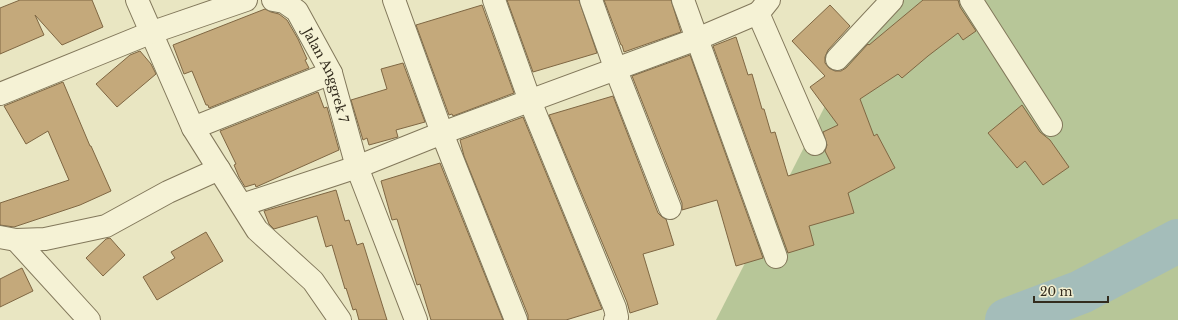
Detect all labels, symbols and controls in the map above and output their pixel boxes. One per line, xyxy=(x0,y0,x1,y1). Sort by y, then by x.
street label: Jalan Anggrek 7 xyxy=(298,23,352,125)
scale bar xyxy=(1034,278,1108,304)
text: 20 m xyxy=(1040,284,1072,299)

